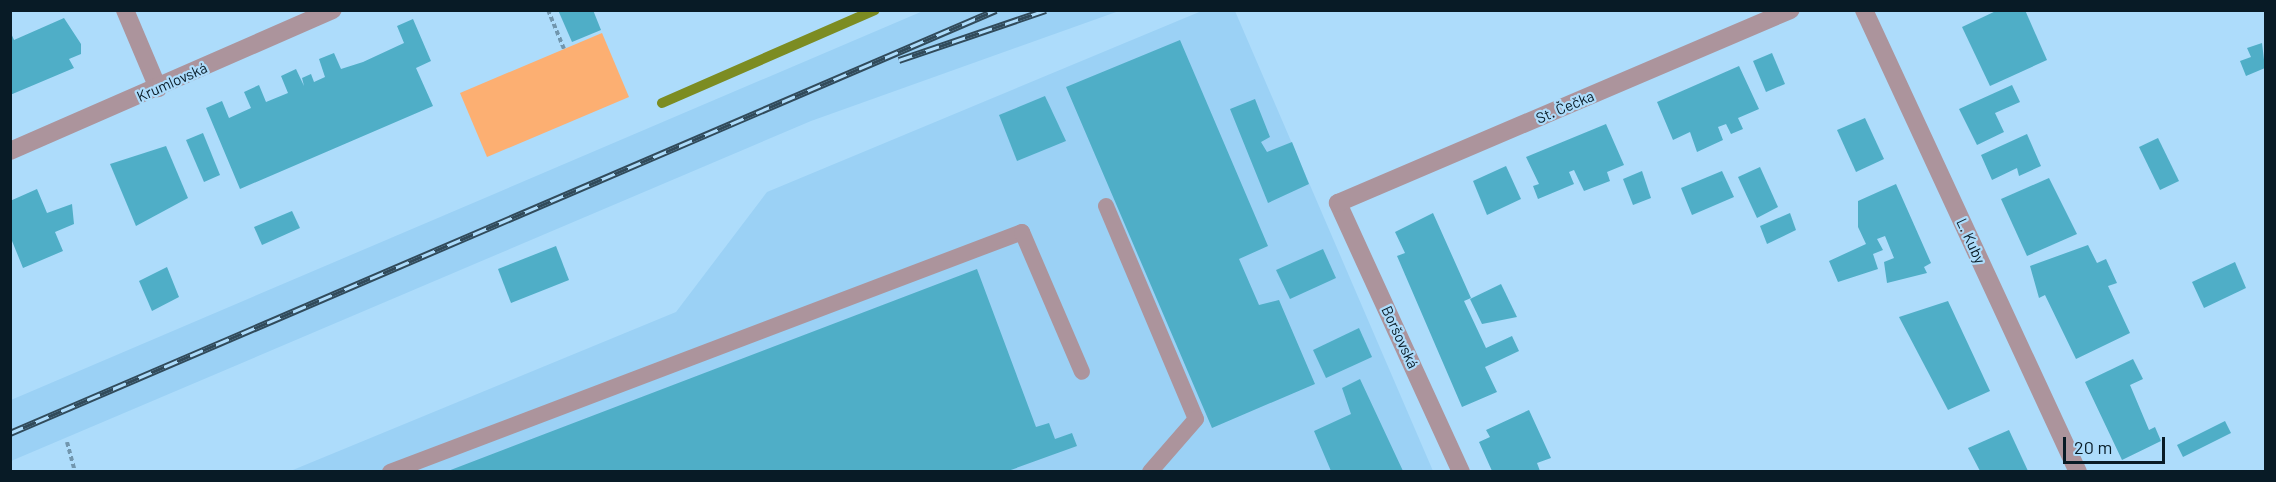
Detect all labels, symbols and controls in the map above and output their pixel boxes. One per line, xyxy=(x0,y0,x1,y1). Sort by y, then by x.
street label: Krumlovská xyxy=(134,58,210,106)
street label: St. Čečka xyxy=(1533,87,1597,127)
street label: L. Kuby xyxy=(1953,216,1989,266)
street label: Boršovská xyxy=(1378,303,1422,371)
scale bar xyxy=(2066,425,2168,463)
text: 20 m xyxy=(2074,436,2112,458)

